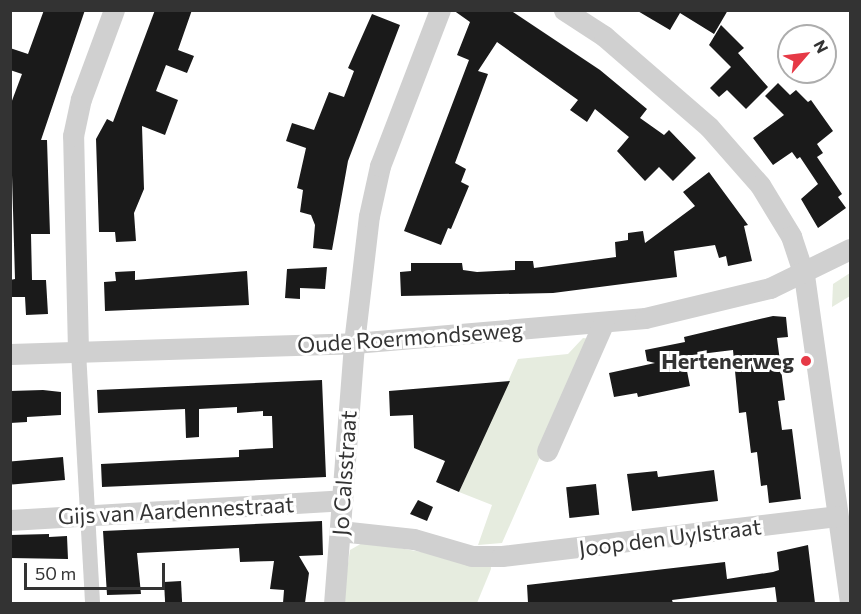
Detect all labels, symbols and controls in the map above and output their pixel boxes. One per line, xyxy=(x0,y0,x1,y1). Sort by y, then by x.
north arrow xyxy=(777,24,837,84)
text: N xyxy=(810,36,833,56)
street label: Oude Roermondseweg xyxy=(296,316,524,358)
place label: Hertenerweg xyxy=(661,348,794,374)
marker: Hertenerweg xyxy=(799,354,813,368)
street label: Jo Calsstraat xyxy=(326,409,362,537)
street label: Gijs van Aardennestraat xyxy=(57,491,295,529)
street label: Joop den Uylstraat xyxy=(577,513,763,561)
scale bar xyxy=(27,551,168,589)
text: 50 m xyxy=(35,562,76,584)

